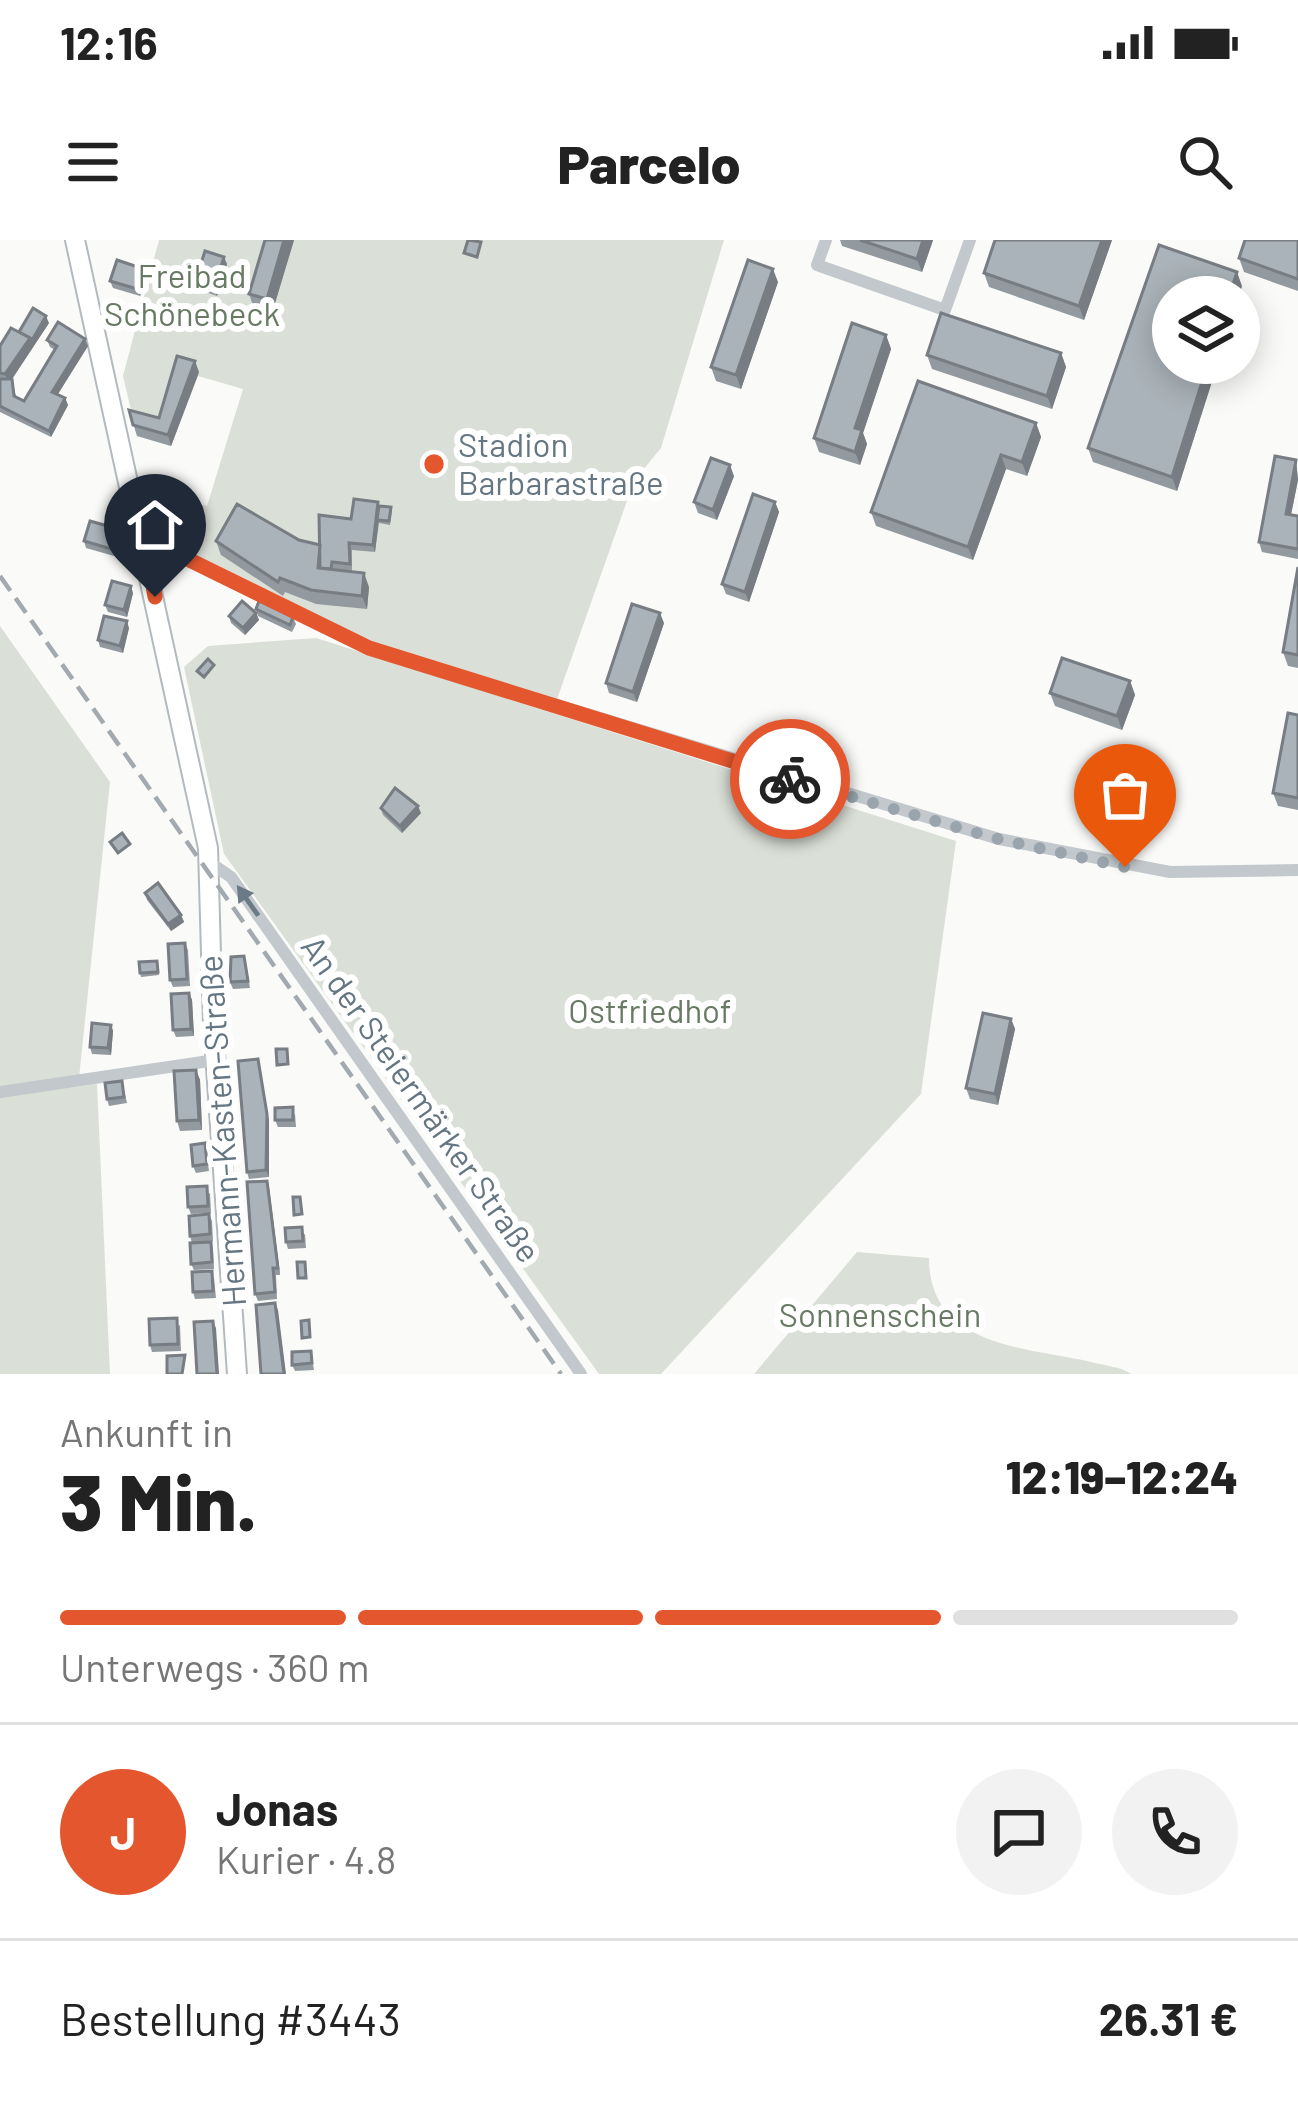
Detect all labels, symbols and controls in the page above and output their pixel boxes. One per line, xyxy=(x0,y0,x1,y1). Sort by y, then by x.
text: 12:16 xyxy=(60,15,158,69)
icon: menu xyxy=(60,129,126,195)
icon: search xyxy=(1172,129,1238,195)
text: Parcelo xyxy=(557,130,741,195)
park label: Freibad Schönebeck xyxy=(104,255,280,333)
map controls xyxy=(1152,276,1260,384)
button: layers xyxy=(1152,276,1260,384)
place label: Stadion Barbarastraße xyxy=(458,424,664,502)
marker: Stadion Barbarastraße xyxy=(421,451,447,477)
pin xyxy=(104,474,206,597)
icon: home xyxy=(122,492,188,558)
courier xyxy=(730,719,850,839)
pin xyxy=(1074,744,1176,867)
icon: bike xyxy=(757,746,823,812)
icon: bag xyxy=(1092,762,1158,828)
one-way arrow xyxy=(237,885,260,917)
street label: An der Steiermärker Straße xyxy=(294,927,550,1269)
street label: Hermann-Kasten-Straße xyxy=(189,954,253,1308)
park label: Ostfriedhof xyxy=(568,990,732,1030)
park label: Sonnenschein xyxy=(779,1294,981,1334)
text: Ankunft in xyxy=(60,1408,233,1455)
text: 12:19–12:24 xyxy=(1006,1449,1238,1503)
text: 3 Min. xyxy=(60,1453,257,1547)
text: Unterwegs · 360 m xyxy=(60,1643,370,1690)
button: chat xyxy=(956,1769,1082,1895)
button: phone xyxy=(1112,1769,1238,1895)
text: Jonas xyxy=(216,1781,338,1835)
text: J xyxy=(110,1805,136,1859)
text: Kurier · 4.8 xyxy=(216,1835,396,1882)
text: Bestellung #3443 xyxy=(60,1991,401,2045)
text: 26.31 € xyxy=(1099,1991,1238,2045)

